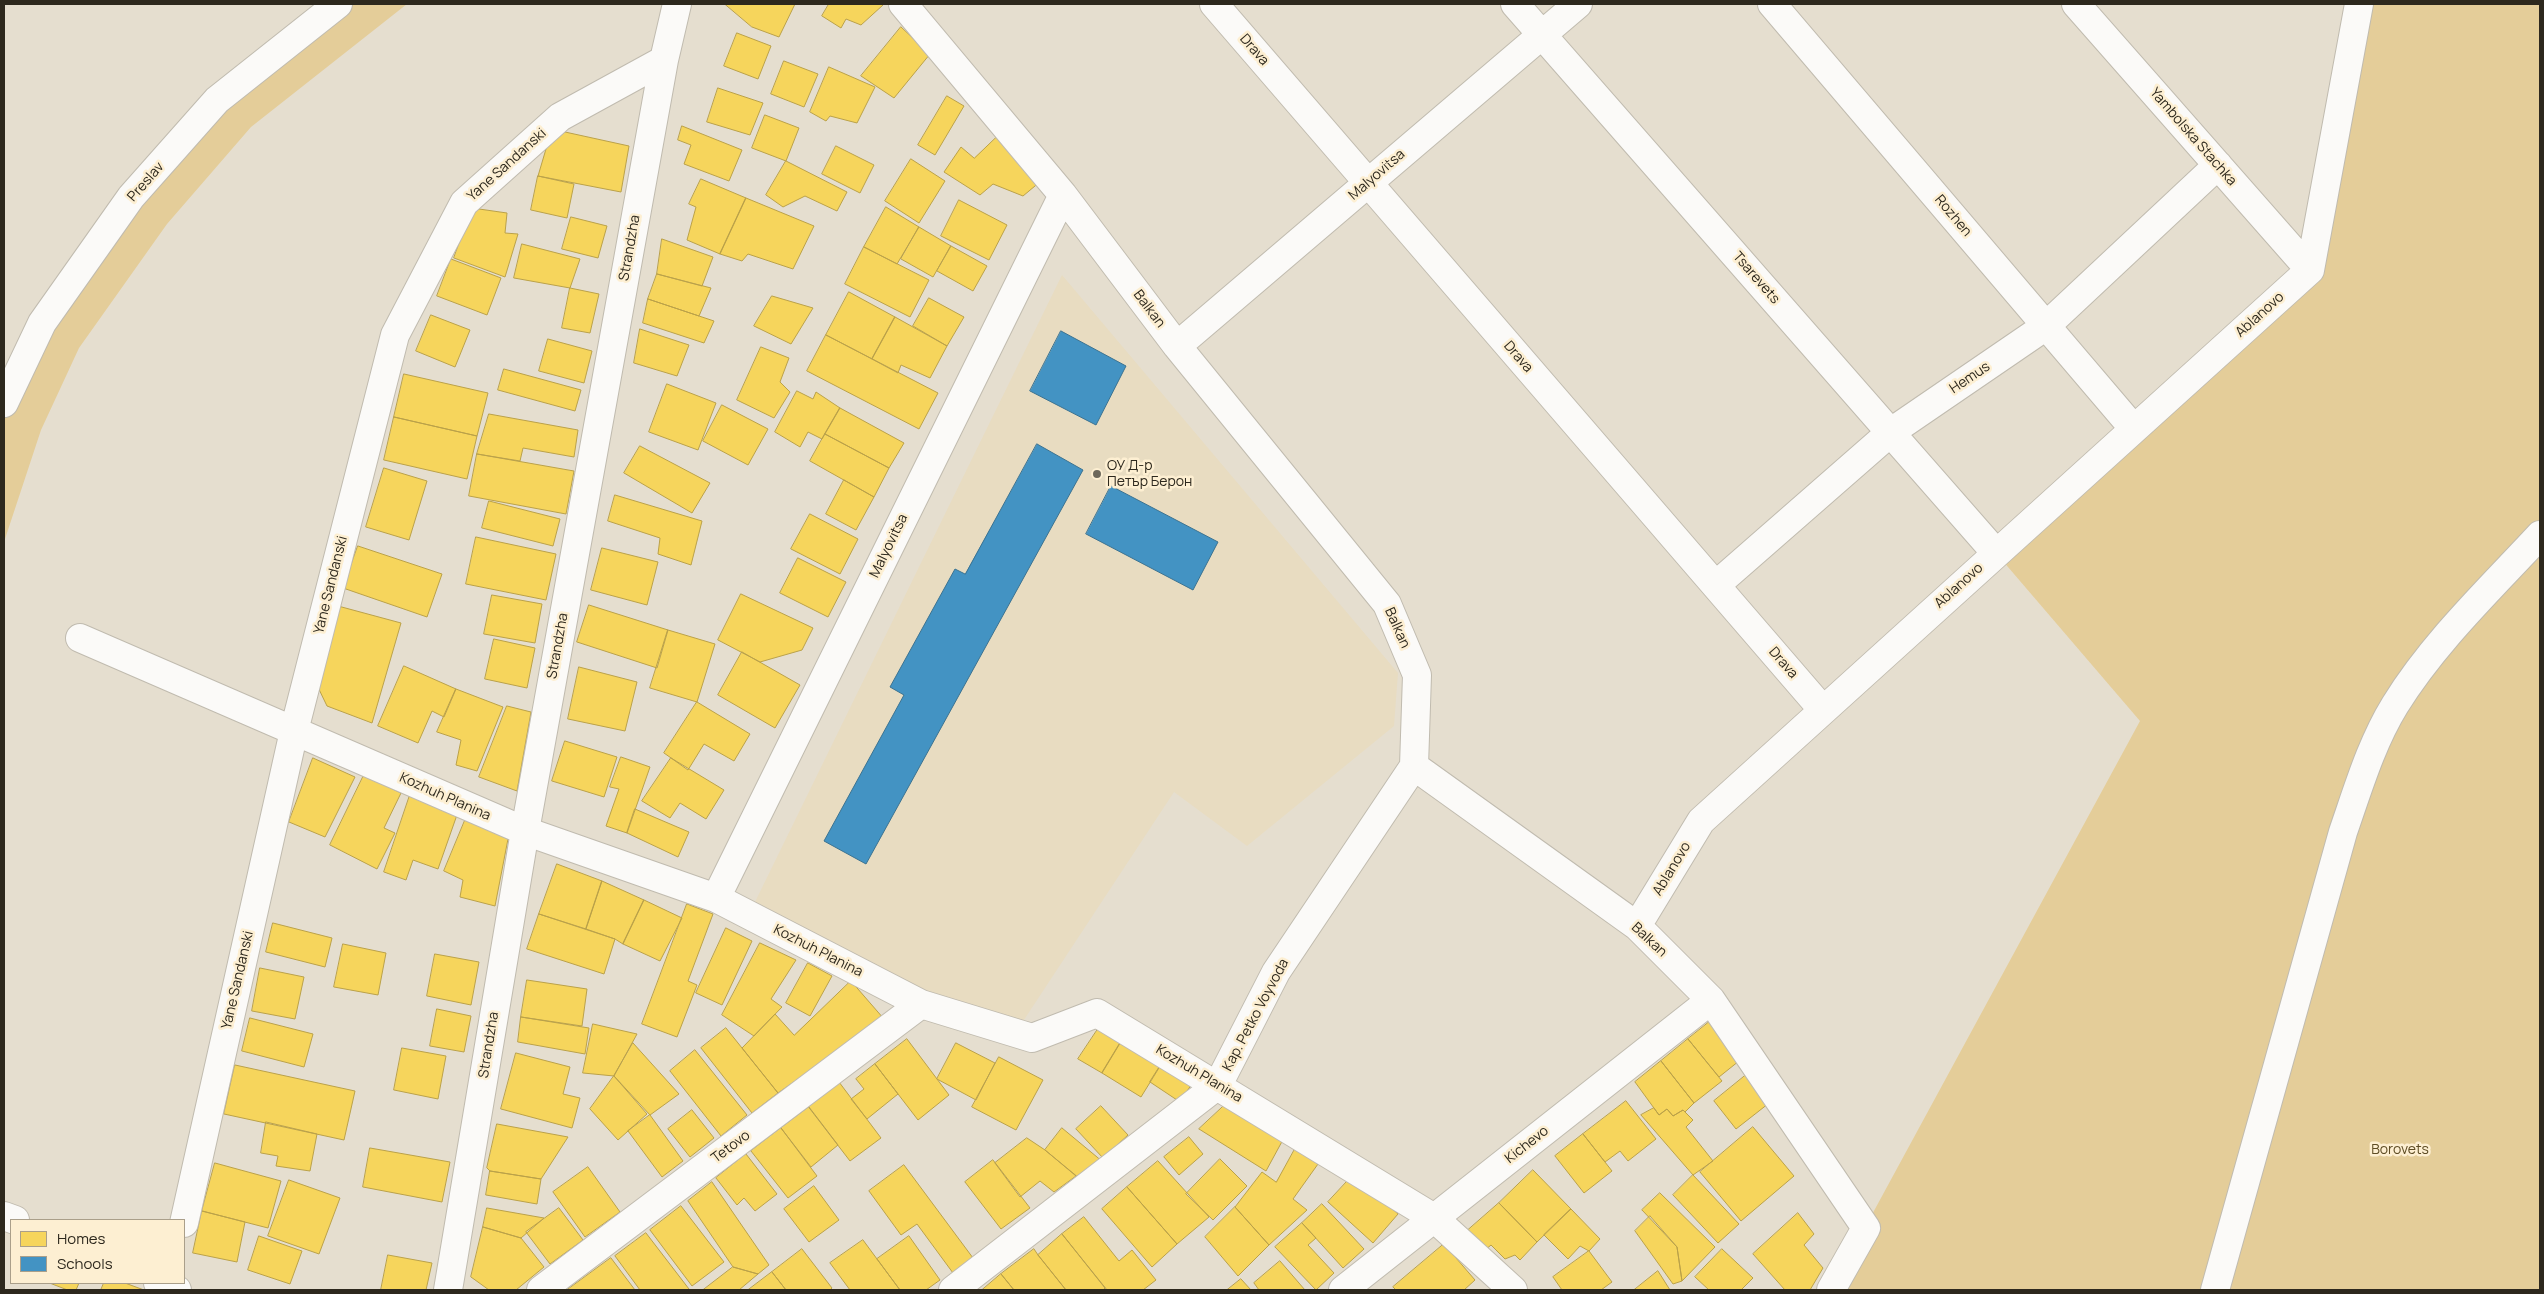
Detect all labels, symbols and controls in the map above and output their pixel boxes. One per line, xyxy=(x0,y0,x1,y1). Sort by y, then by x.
street label: Drava xyxy=(1236,31,1272,69)
street label: Yambolska Stachka xyxy=(2146,85,2240,189)
street label: Yane Sandanski xyxy=(464,125,550,205)
street label: Malyovitsa xyxy=(1345,146,1409,204)
street label: Preslav xyxy=(124,159,168,205)
street label: Rozhen xyxy=(1931,192,1975,240)
street label: Strandzha xyxy=(616,214,644,282)
street label: Tsarevets xyxy=(1729,249,1783,307)
street label: Balkan xyxy=(1129,287,1169,331)
street label: Ablanovo xyxy=(2232,289,2288,341)
street label: Drava xyxy=(1500,338,1536,376)
street label: Hemus xyxy=(1947,358,1993,398)
place label: ОУ Д-р Петър Берон xyxy=(1107,458,1192,491)
marker: ОУ Д-р Петър Берон xyxy=(1091,468,1103,480)
street label: Malyovitsa xyxy=(866,511,912,581)
street label: Yane Sandanski xyxy=(311,534,351,636)
street label: Ablanovo xyxy=(1931,560,1987,612)
street label: Balkan xyxy=(1381,605,1413,651)
street label: Strandzha xyxy=(544,612,572,680)
street label: Drava xyxy=(1765,644,1801,682)
street label: Kozhuh Planina xyxy=(397,769,493,825)
street label: Ablanovo xyxy=(1649,839,1695,899)
street label: Balkan xyxy=(1628,919,1670,961)
street label: Kozhuh Planina xyxy=(770,921,866,981)
street label: Yane Sandanski xyxy=(219,929,257,1031)
street label: Kap. Petko Voyvoda xyxy=(1219,956,1293,1074)
street label: Strandzha xyxy=(475,1011,503,1079)
street label: Kozhuh Planina xyxy=(1153,1042,1245,1106)
street label: Kichevo xyxy=(1502,1123,1552,1167)
street label: Tetovo xyxy=(708,1127,754,1167)
park label: Borovets xyxy=(2371,1142,2429,1158)
legend xyxy=(10,1219,185,1284)
text: Homes xyxy=(57,1228,105,1249)
text: Schools xyxy=(57,1253,113,1274)

